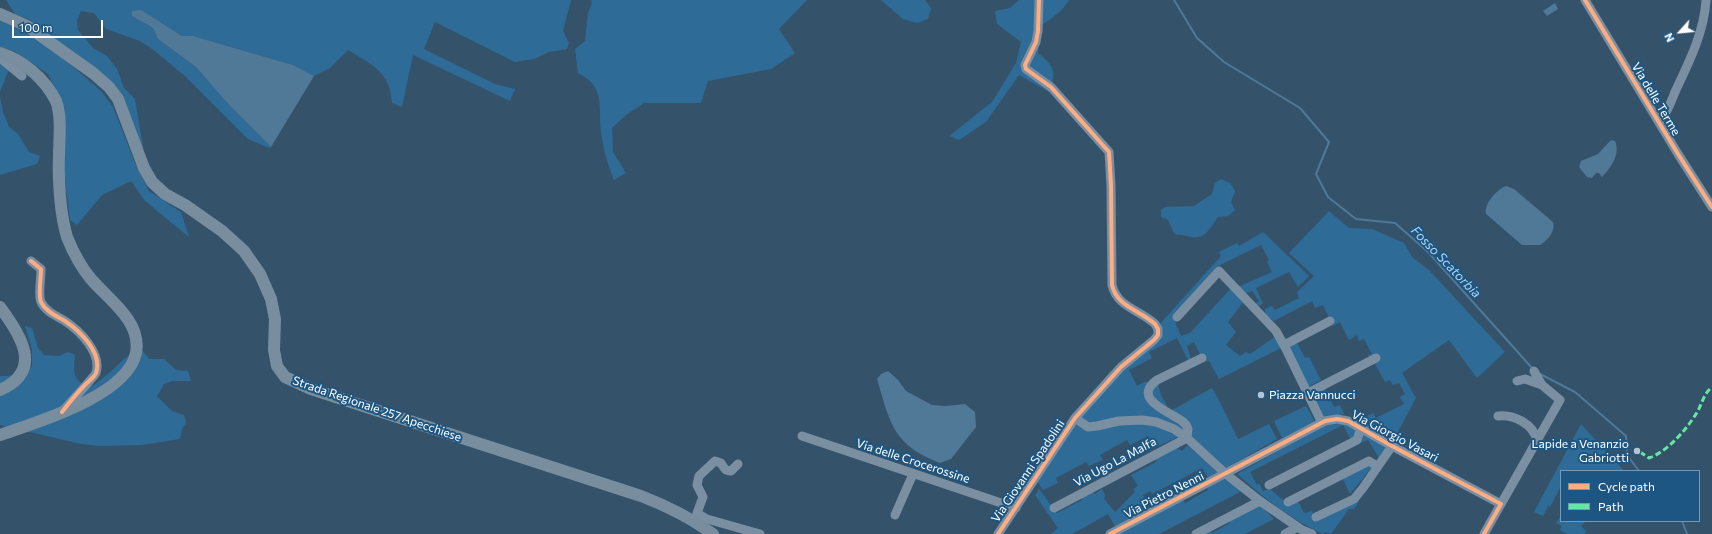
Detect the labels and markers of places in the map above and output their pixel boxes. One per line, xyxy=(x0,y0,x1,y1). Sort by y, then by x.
place label: Piazza Vannucci xyxy=(1269,388,1356,402)
marker: Piazza Vannucci xyxy=(1256,390,1266,400)
place label: Lapide a Venanzio Gabriotti xyxy=(1532,437,1629,465)
marker: Lapide a Venanzio Gabriotti xyxy=(1632,446,1642,456)

